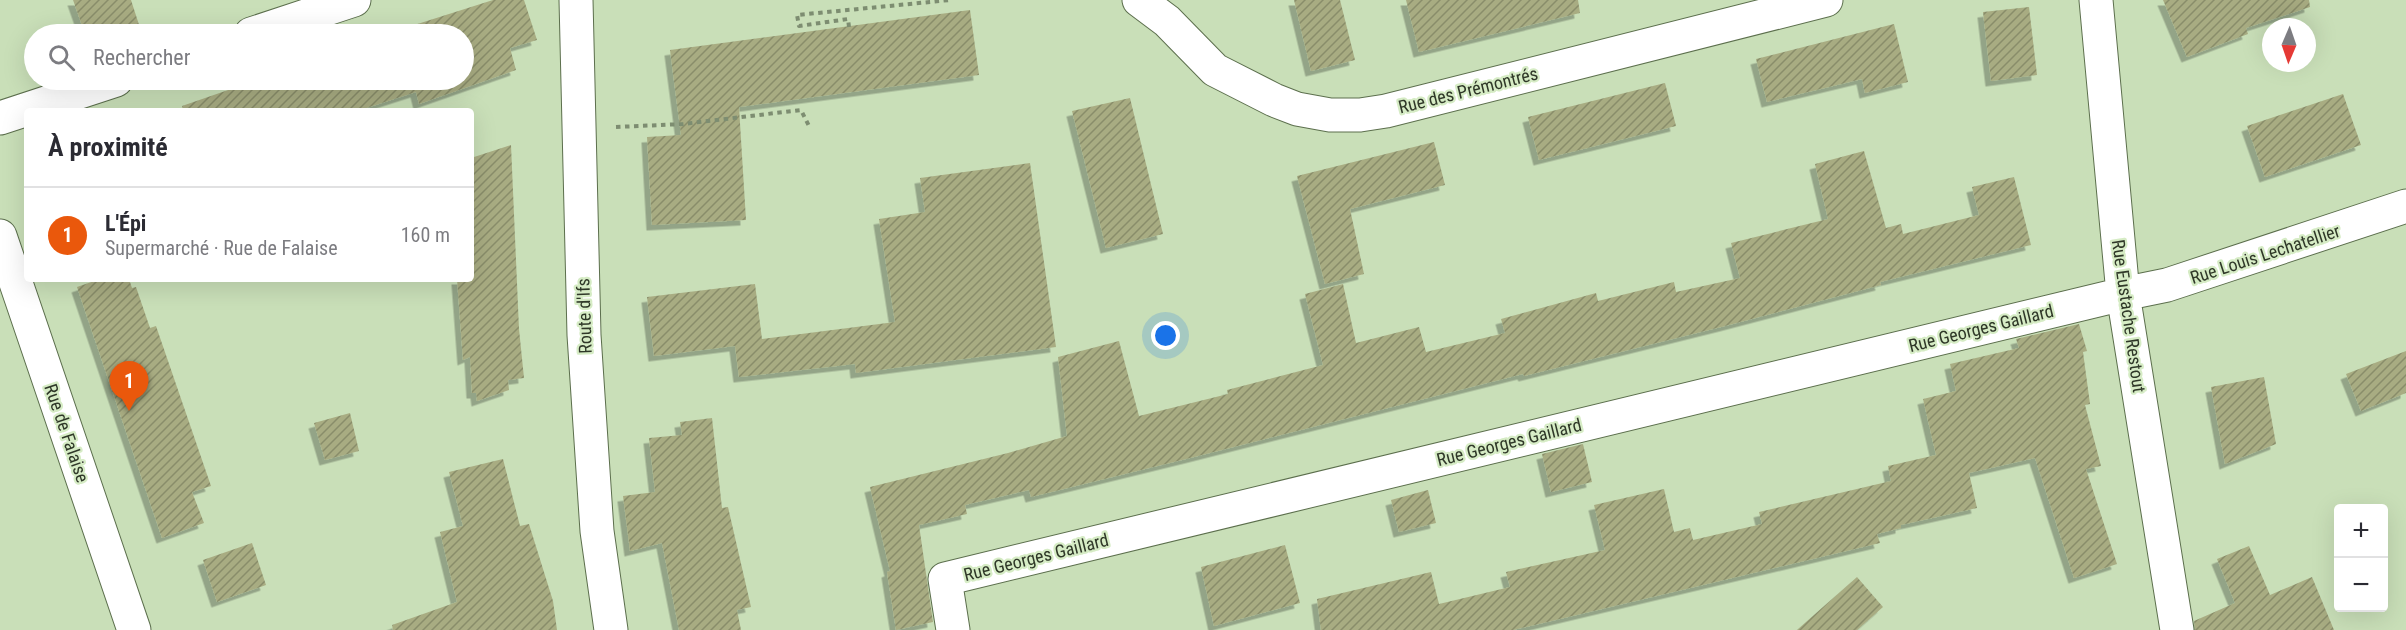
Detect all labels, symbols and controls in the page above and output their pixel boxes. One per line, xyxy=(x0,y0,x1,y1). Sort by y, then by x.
north arrow xyxy=(2262,18,2316,72)
search box xyxy=(24,24,474,90)
icon: search xyxy=(45,41,78,74)
text: Rechercher xyxy=(93,45,190,70)
street label: Rue des Prémontrés xyxy=(1396,63,1540,117)
text: À proximité xyxy=(48,132,168,162)
text: L'Épi xyxy=(105,211,146,236)
street label: Rue Louis Lechatellier xyxy=(2187,220,2343,288)
text: 1 xyxy=(62,223,73,247)
text: 160 m xyxy=(401,223,450,247)
text: Supermarché · Rue de Falaise xyxy=(105,236,338,260)
street label: Rue Eustache Restout xyxy=(2108,238,2150,394)
street label: Route d'Ifs xyxy=(572,278,596,354)
street label: Rue Georges Gaillard xyxy=(1906,300,2056,356)
your location xyxy=(1151,321,1180,350)
pin: 1 xyxy=(110,362,148,411)
street label: Rue de Falaise xyxy=(40,381,94,485)
street label: Rue Georges Gaillard xyxy=(1434,414,1584,470)
map controls xyxy=(2334,504,2388,612)
button: + xyxy=(2334,504,2388,558)
street label: Rue Georges Gaillard xyxy=(961,529,1111,585)
button: − xyxy=(2334,558,2388,612)

